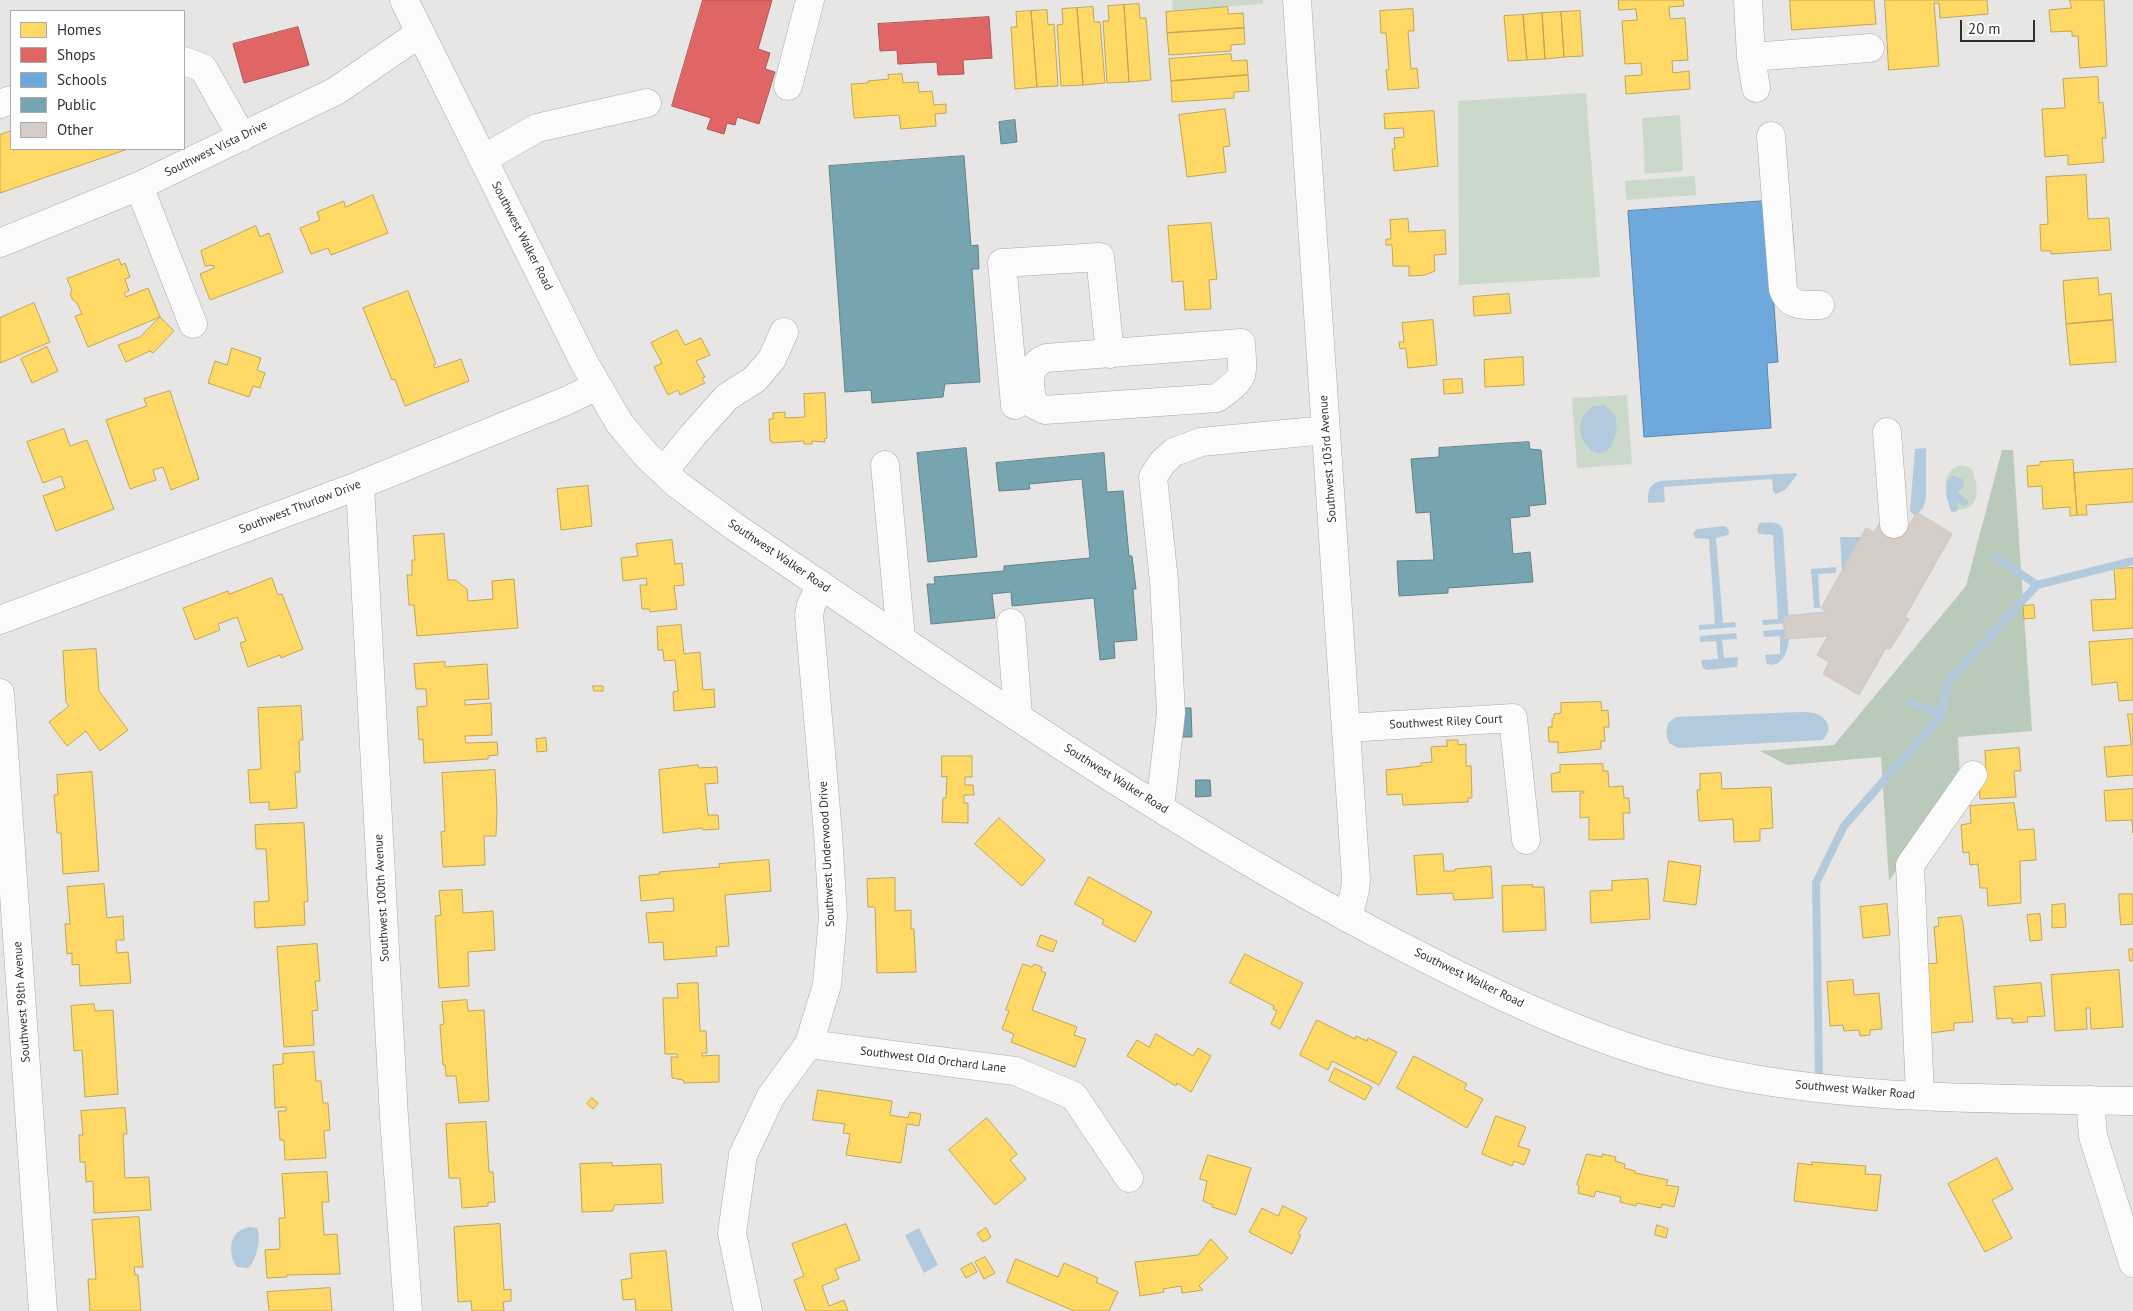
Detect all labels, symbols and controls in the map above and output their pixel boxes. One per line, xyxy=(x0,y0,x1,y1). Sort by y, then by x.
legend xyxy=(10,10,185,150)
scale bar xyxy=(1963,10,2038,42)
text: 20 m xyxy=(1968,19,2001,38)
text: Homes xyxy=(57,20,101,39)
text: Shops xyxy=(57,45,96,64)
text: Schools xyxy=(57,70,107,89)
text: Public xyxy=(57,95,96,114)
street label: Southwest Vista Drive xyxy=(162,118,270,180)
text: Other xyxy=(57,120,93,139)
street label: Southwest Walker Road xyxy=(488,179,556,293)
street label: Southwest 103rd Avenue xyxy=(1316,395,1340,523)
street label: Southwest Thurlow Drive xyxy=(237,477,363,537)
street label: Southwest Walker Road xyxy=(725,516,833,596)
street label: Southwest Riley Court xyxy=(1389,712,1503,732)
street label: Southwest Walker Road xyxy=(1061,741,1171,817)
street label: Southwest Underwood Drive xyxy=(816,781,838,927)
street label: Southwest 100th Avenue xyxy=(371,834,393,962)
street label: Southwest 98th Avenue xyxy=(11,941,33,1063)
street label: Southwest Walker Road xyxy=(1412,945,1526,1011)
street label: Southwest Old Orchard Lane xyxy=(859,1044,1007,1076)
street label: Southwest Walker Road xyxy=(1794,1078,1916,1102)

